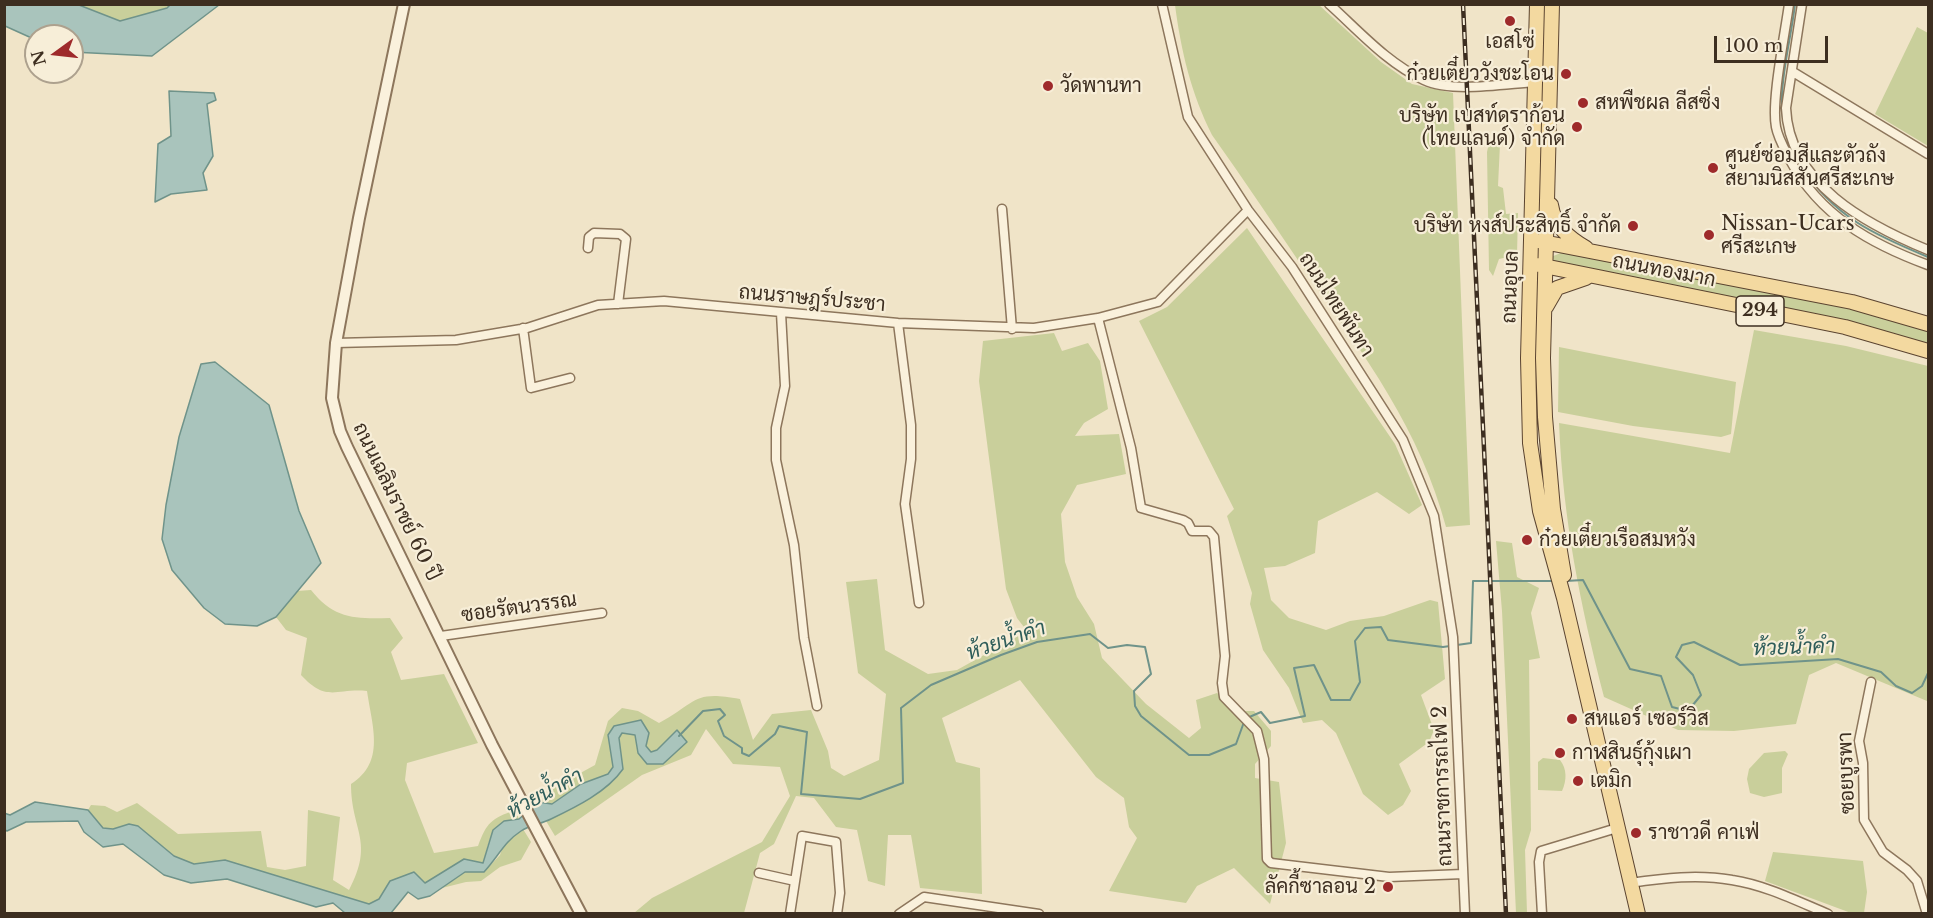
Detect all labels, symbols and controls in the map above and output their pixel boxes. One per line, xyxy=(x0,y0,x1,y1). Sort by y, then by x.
marker: เอสโซ่ xyxy=(1503,14,1517,28)
north arrow xyxy=(24,24,84,84)
scale bar xyxy=(1717,24,1831,62)
place label: เอสโซ่ xyxy=(1485,30,1535,54)
text: 100 m xyxy=(1725,35,1783,57)
text: N xyxy=(27,48,50,68)
place label: ก๋วยเตี๋ยววังชะโอน xyxy=(1407,62,1554,86)
marker: ก๋วยเตี๋ยววังชะโอน xyxy=(1559,67,1573,81)
place label: วัดพานทา xyxy=(1060,74,1142,98)
marker: วัดพานทา xyxy=(1041,79,1055,93)
place label: สหพืชผล ลีสซิ่ง xyxy=(1595,91,1720,115)
marker: สหพืชผล ลีสซิ่ง xyxy=(1576,96,1590,110)
place label: บริษัท เบสท์ดราก้อน (ไทยแลนด์) จำกัด xyxy=(1399,104,1565,151)
marker: บริษัท เบสท์ดราก้อน (ไทยแลนด์) จำกัด xyxy=(1570,120,1584,134)
place label: ศูนย์ซ่อมสีและตัวถัง สยามนิสสันศรีสะเกษ xyxy=(1725,144,1894,191)
marker: ศูนย์ซ่อมสีและตัวถัง สยามนิสสันศรีสะเกษ xyxy=(1706,161,1720,175)
place label: Nissan-Ucars ศรีสะเกษ xyxy=(1721,212,1855,259)
place label: บริษัท หงส์ประสิทธิ์ จำกัด xyxy=(1414,214,1621,238)
marker: บริษัท หงส์ประสิทธิ์ จำกัด xyxy=(1626,219,1640,233)
marker: Nissan-Ucars ศรีสะเกษ xyxy=(1702,228,1716,242)
street label: ถนนไทยพันทา xyxy=(1293,248,1379,362)
street label: ถนนทองมาก xyxy=(1610,249,1718,293)
street label: ถนนอุบล xyxy=(1498,250,1524,324)
street label: ถนนราษฎร์ประชา xyxy=(738,281,886,317)
road number: 294 xyxy=(1736,296,1784,326)
street label: ถนนเฉลิมราชย์ 60 ปี xyxy=(347,419,445,585)
place label: ก๋วยเตี๋ยวเรือสมหวัง xyxy=(1539,528,1696,552)
marker: ก๋วยเตี๋ยวเรือสมหวัง xyxy=(1520,533,1534,547)
street label: ซอยรัตนวรรณ xyxy=(460,588,578,628)
water label: ห้วยน้ำคำ xyxy=(963,616,1049,666)
water label: ห้วยน้ำคำ xyxy=(1752,634,1836,662)
street label: ถนนราชการรถไฟ 2 xyxy=(1428,705,1458,867)
place label: สหแอร์ เซอร์วิส xyxy=(1584,707,1709,731)
marker: สหแอร์ เซอร์วิส xyxy=(1565,712,1579,726)
street label: ซอยบูรพา xyxy=(1834,732,1860,814)
place label: กาฬสินธุ์กุ้งเผา xyxy=(1572,741,1692,765)
marker: กาฬสินธุ์กุ้งเผา xyxy=(1553,746,1567,760)
water label: ห้วยน้ำคำ xyxy=(503,764,587,824)
place label: เตมิก xyxy=(1590,769,1632,793)
marker: เตมิก xyxy=(1571,774,1585,788)
place label: ราชาวดี คาเฟ่ xyxy=(1648,821,1759,845)
marker: ราชาวดี คาเฟ่ xyxy=(1629,826,1643,840)
place label: ลัคกี้ซาลอน 2 xyxy=(1265,875,1376,899)
marker: ลัคกี้ซาลอน 2 xyxy=(1381,880,1395,894)

